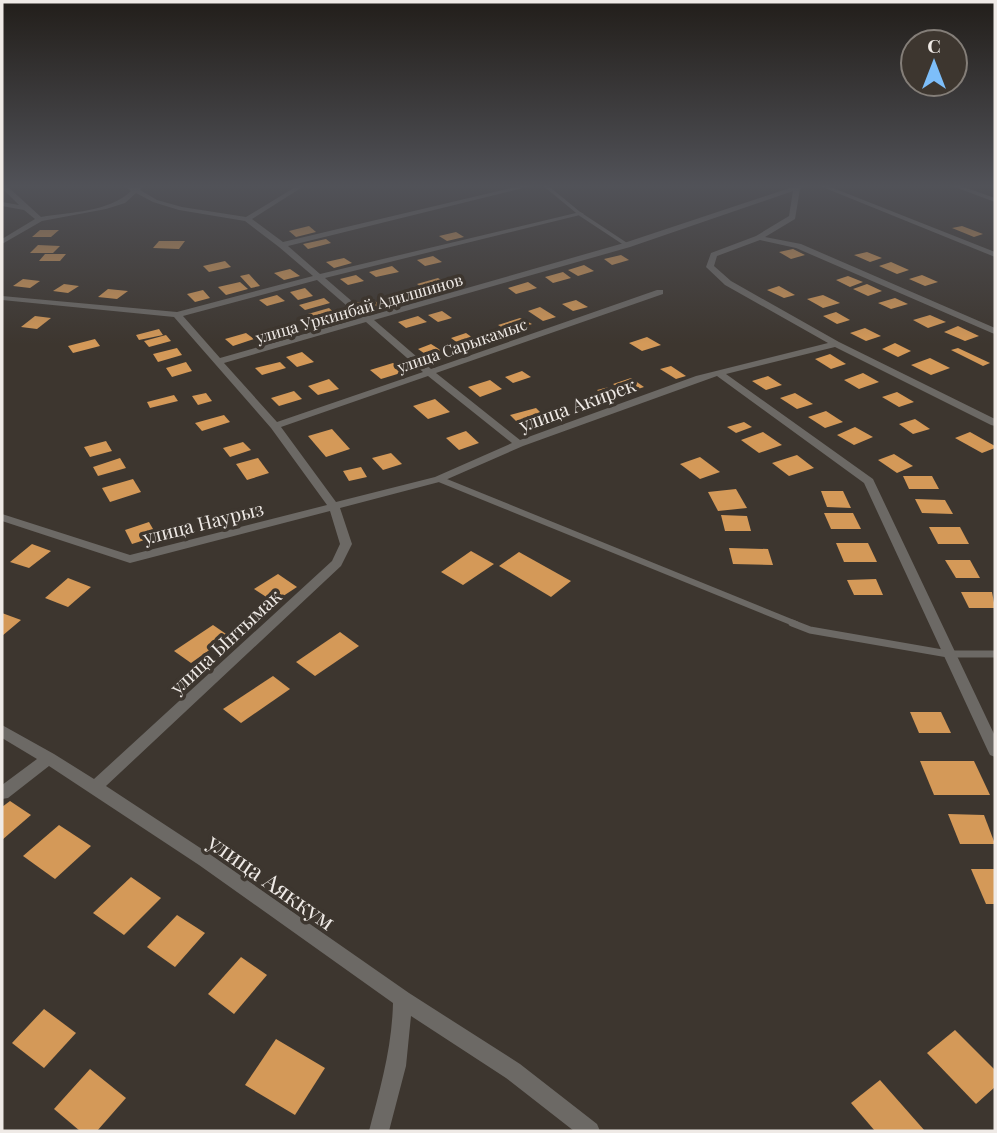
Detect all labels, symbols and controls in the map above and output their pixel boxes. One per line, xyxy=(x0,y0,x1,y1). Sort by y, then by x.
north arrow xyxy=(899,28,969,98)
text: С xyxy=(927,32,941,58)
street label: улица Уркинбай Адилшинов xyxy=(252,268,465,348)
street label: улица Сарыкамыс xyxy=(393,313,530,377)
street label: улица Акирек xyxy=(514,371,639,437)
street label: улица Наурыз xyxy=(139,494,266,550)
street label: улица Ынтымак xyxy=(163,583,286,700)
street label: улица Аяккум xyxy=(201,825,342,936)

